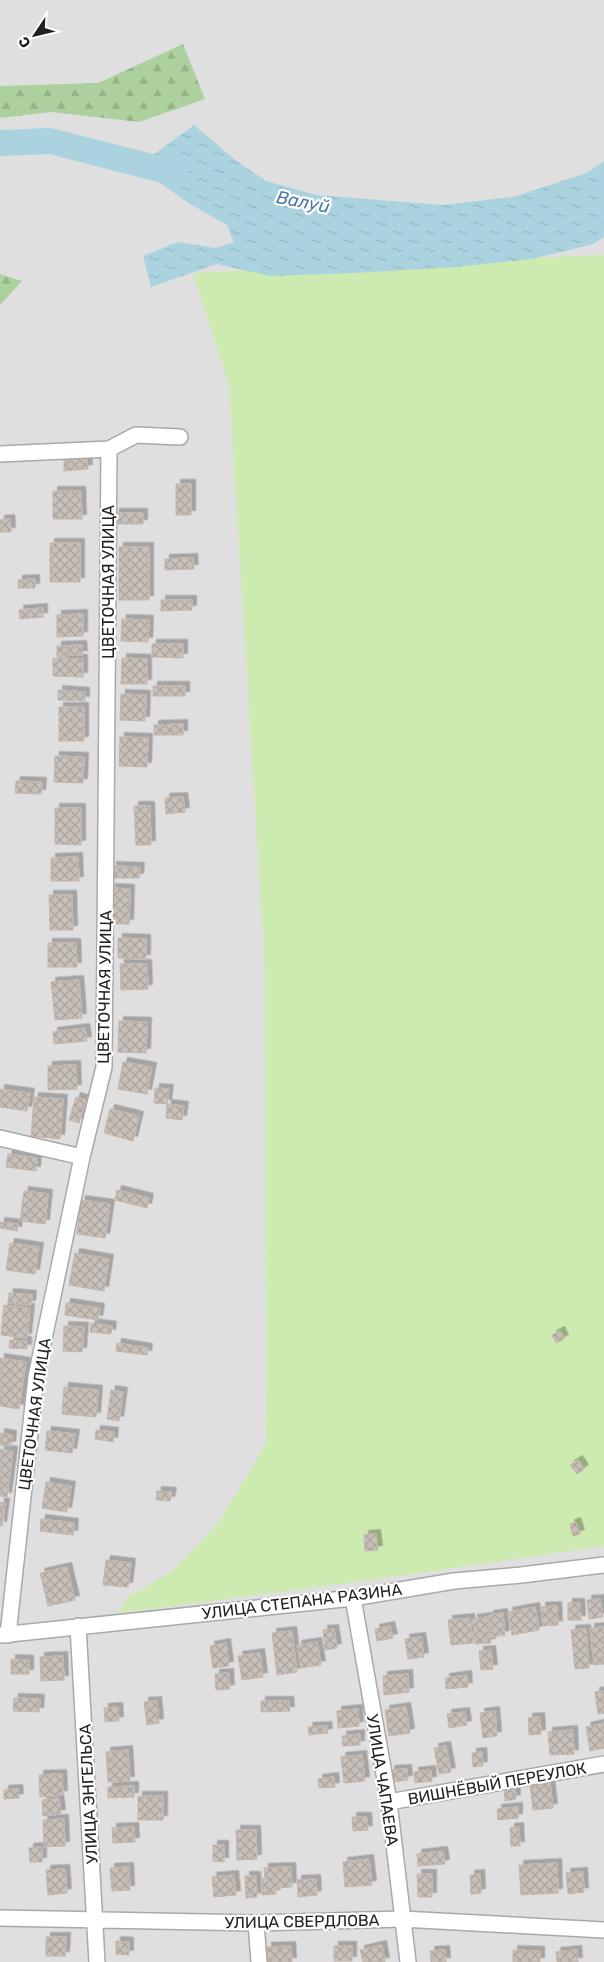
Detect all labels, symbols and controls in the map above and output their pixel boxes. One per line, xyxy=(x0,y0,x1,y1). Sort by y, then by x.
north arrow xyxy=(10,10,60,60)
text: С xyxy=(15,33,35,51)
water label: Валуй xyxy=(274,186,332,218)
street label: ЦВЕТОЧНАЯ УЛИЦА xyxy=(99,505,118,659)
street label: ЦВЕТОЧНАЯ УЛИЦА xyxy=(94,910,115,1064)
street label: ЦВЕТОЧНАЯ УЛИЦА xyxy=(14,1336,55,1492)
street label: УЛИЦА СТЕПАНА РАЗИНА xyxy=(201,1580,403,1623)
street label: УЛИЦА ЧАПАЕВА xyxy=(363,1713,402,1847)
street label: УЛИЦА ЭНГЕЛЬСА xyxy=(75,1723,102,1865)
street label: ВИШНЁВЫЙ ПЕРЕУЛОК xyxy=(406,1758,588,1809)
street label: УЛИЦА СВЕРДЛОВА xyxy=(225,1911,380,1932)

